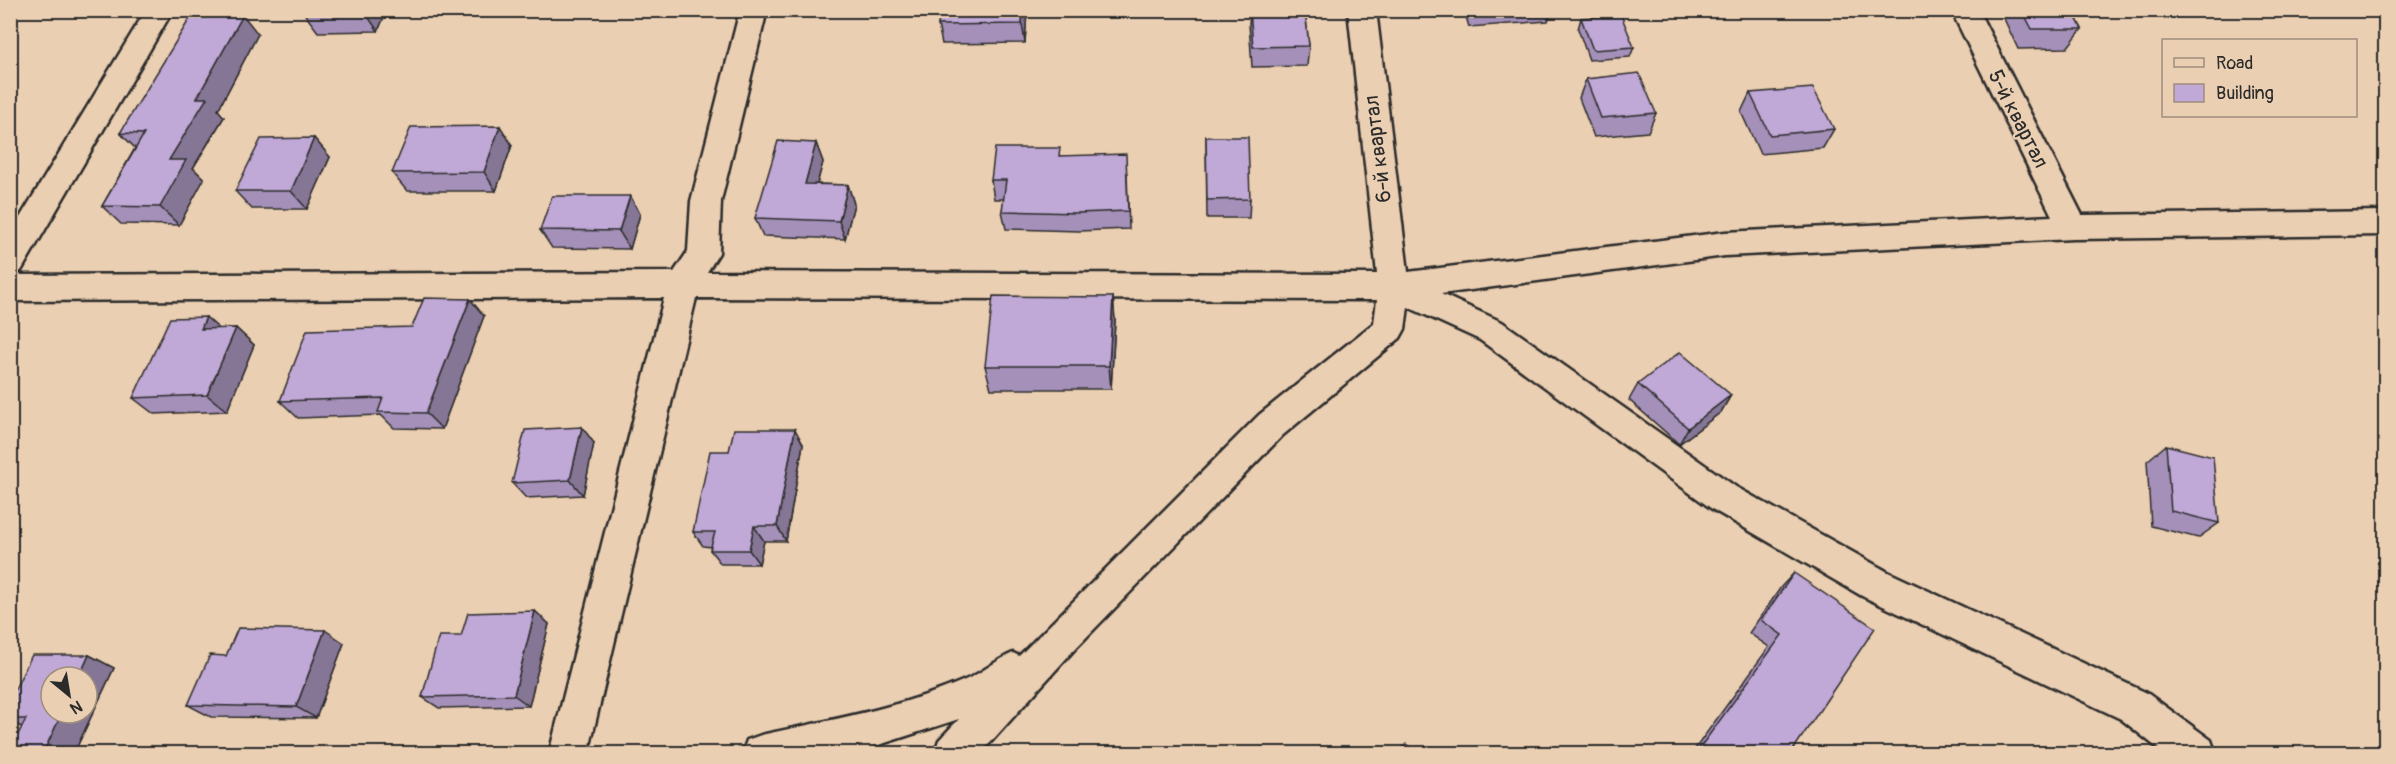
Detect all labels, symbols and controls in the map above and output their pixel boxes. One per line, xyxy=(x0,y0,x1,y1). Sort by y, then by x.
legend xyxy=(2162,39,2357,117)
text: Road xyxy=(2216,52,2253,75)
street label: 5-й квартал xyxy=(1982,65,2054,173)
text: Building xyxy=(2216,82,2274,105)
street label: 6-й квартал xyxy=(1358,94,1398,204)
north arrow xyxy=(39,665,99,725)
text: N xyxy=(66,696,86,719)

